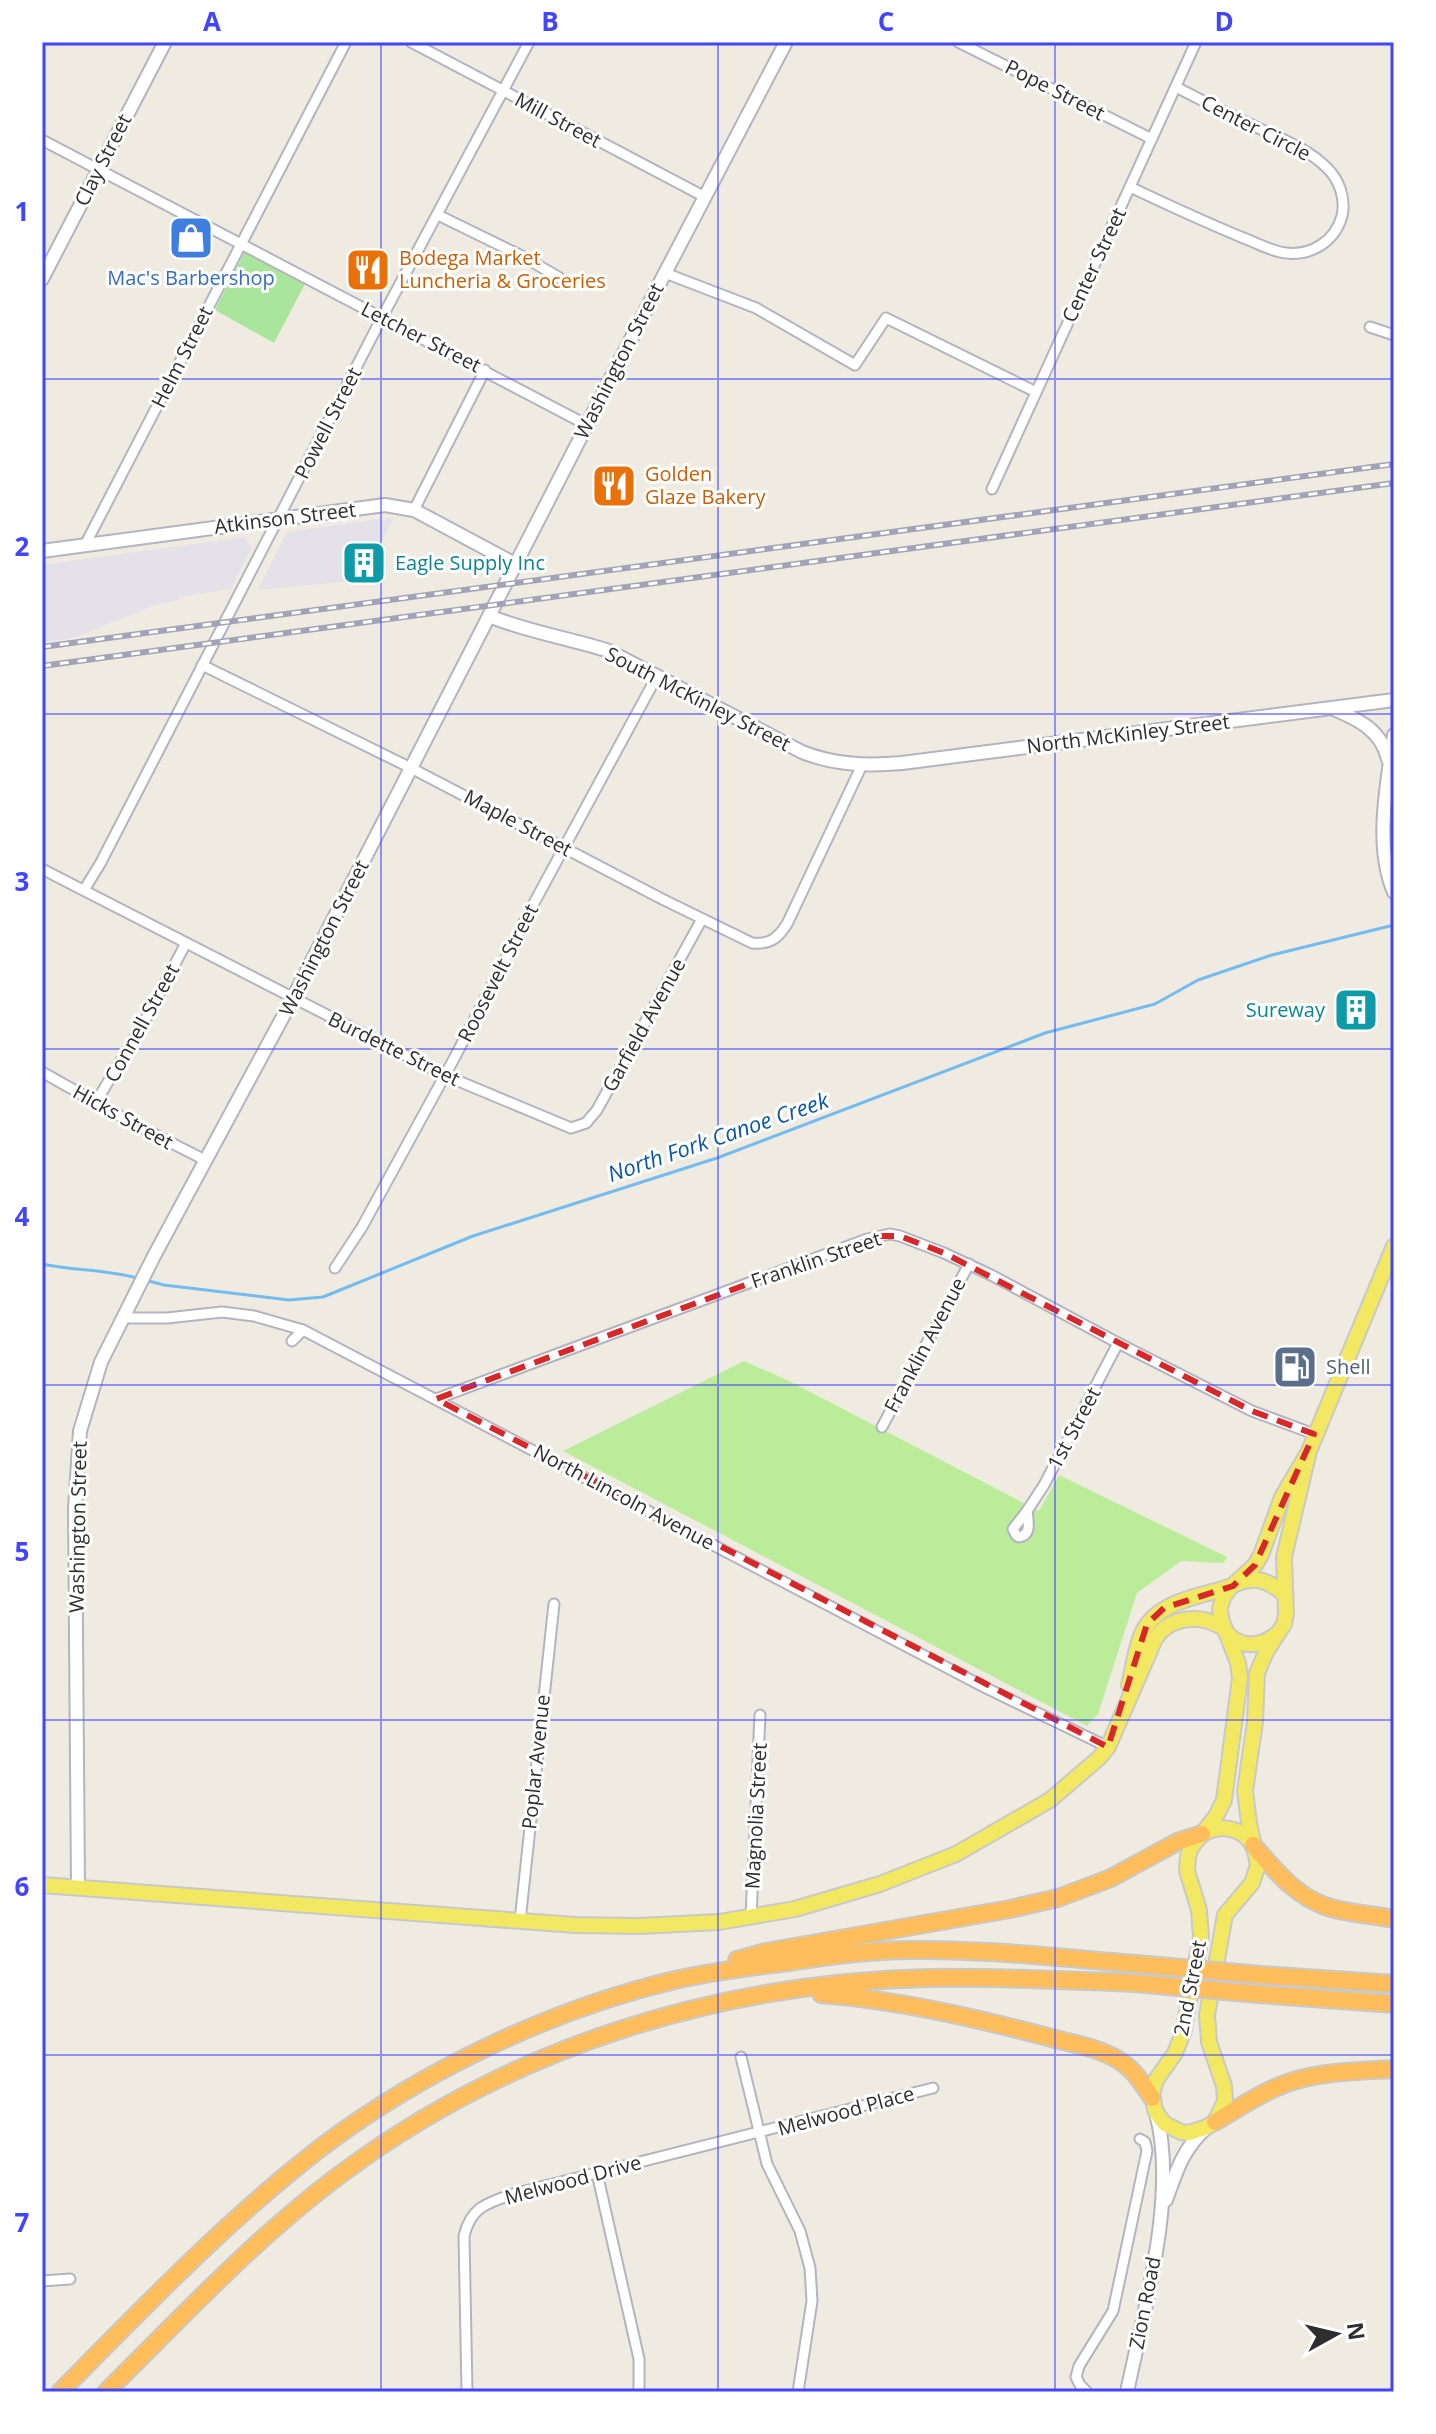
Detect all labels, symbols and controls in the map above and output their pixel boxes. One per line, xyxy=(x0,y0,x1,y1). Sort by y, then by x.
text: A xyxy=(203,3,221,39)
text: B xyxy=(541,3,559,39)
text: C xyxy=(878,3,894,39)
text: D xyxy=(1214,3,1234,39)
street label: Pope Street xyxy=(1001,53,1110,126)
street label: Mill Street xyxy=(510,86,606,154)
street label: Center Circle xyxy=(1197,88,1316,167)
street label: Clay Street xyxy=(68,109,137,210)
text: 1 xyxy=(15,193,29,229)
street label: Center Street xyxy=(1055,203,1132,327)
shop icon: Mac's Barbershop xyxy=(167,214,215,262)
place label: Bodega Market Luncheria & Groceries xyxy=(399,244,606,294)
restaurant icon: Bodega Market Luncheria & Groceries xyxy=(344,246,392,294)
place label: Mac's Barbershop xyxy=(107,264,275,291)
street label: Washington Street xyxy=(567,278,670,444)
street label: Letcher Street xyxy=(357,295,486,378)
street label: Helm Street xyxy=(144,301,219,412)
street label: Powell Street xyxy=(288,362,367,483)
place label: Golden Glaze Bakery xyxy=(645,460,766,510)
restaurant icon: Golden Glaze Bakery xyxy=(590,462,638,510)
street label: Atkinson Street xyxy=(213,495,357,540)
text: 2 xyxy=(15,528,30,564)
building icon: Eagle Supply Inc xyxy=(340,539,388,587)
place label: Eagle Supply Inc xyxy=(395,549,545,576)
street label: South McKinley Street xyxy=(601,640,795,757)
street label: North McKinley Street xyxy=(1025,708,1231,759)
street label: Maple Street xyxy=(460,783,577,862)
street label: Washington Street xyxy=(272,855,375,1021)
text: 3 xyxy=(15,863,29,899)
street label: Roosevelt Street xyxy=(451,899,544,1046)
street label: Garfield Avenue xyxy=(596,953,691,1096)
street label: Connell Street xyxy=(98,959,185,1087)
building icon: Sureway xyxy=(1332,986,1380,1034)
place label: Sureway xyxy=(1246,996,1326,1023)
street label: Burdette Street xyxy=(324,1005,465,1092)
street label: Hicks Street xyxy=(68,1078,178,1155)
water label: North Fork Canoe Creek xyxy=(603,1084,833,1188)
text: 4 xyxy=(15,1198,30,1234)
street label: Franklin Street xyxy=(747,1225,884,1294)
street label: Franklin Avenue xyxy=(878,1272,972,1417)
fuel station icon: Shell xyxy=(1271,1343,1319,1391)
place label: Shell xyxy=(1326,1353,1371,1380)
street label: 1st Street xyxy=(1041,1382,1106,1473)
street label: North Lincoln Avenue xyxy=(529,1437,719,1556)
street label: Washington Street xyxy=(63,1441,92,1613)
text: 5 xyxy=(15,1533,29,1569)
street label: Poplar Avenue xyxy=(515,1693,556,1831)
street label: Magnolia Street xyxy=(738,1742,773,1890)
text: 6 xyxy=(15,1868,30,1904)
street label: 2nd Street xyxy=(1167,1938,1212,2038)
street label: Melwood Place xyxy=(775,2079,917,2142)
street label: Melwood Drive xyxy=(502,2148,644,2211)
text: 7 xyxy=(15,2204,30,2240)
street label: Zion Road xyxy=(1122,2254,1167,2351)
north arrow xyxy=(1296,2294,1376,2374)
text: N xyxy=(1341,2320,1373,2342)

